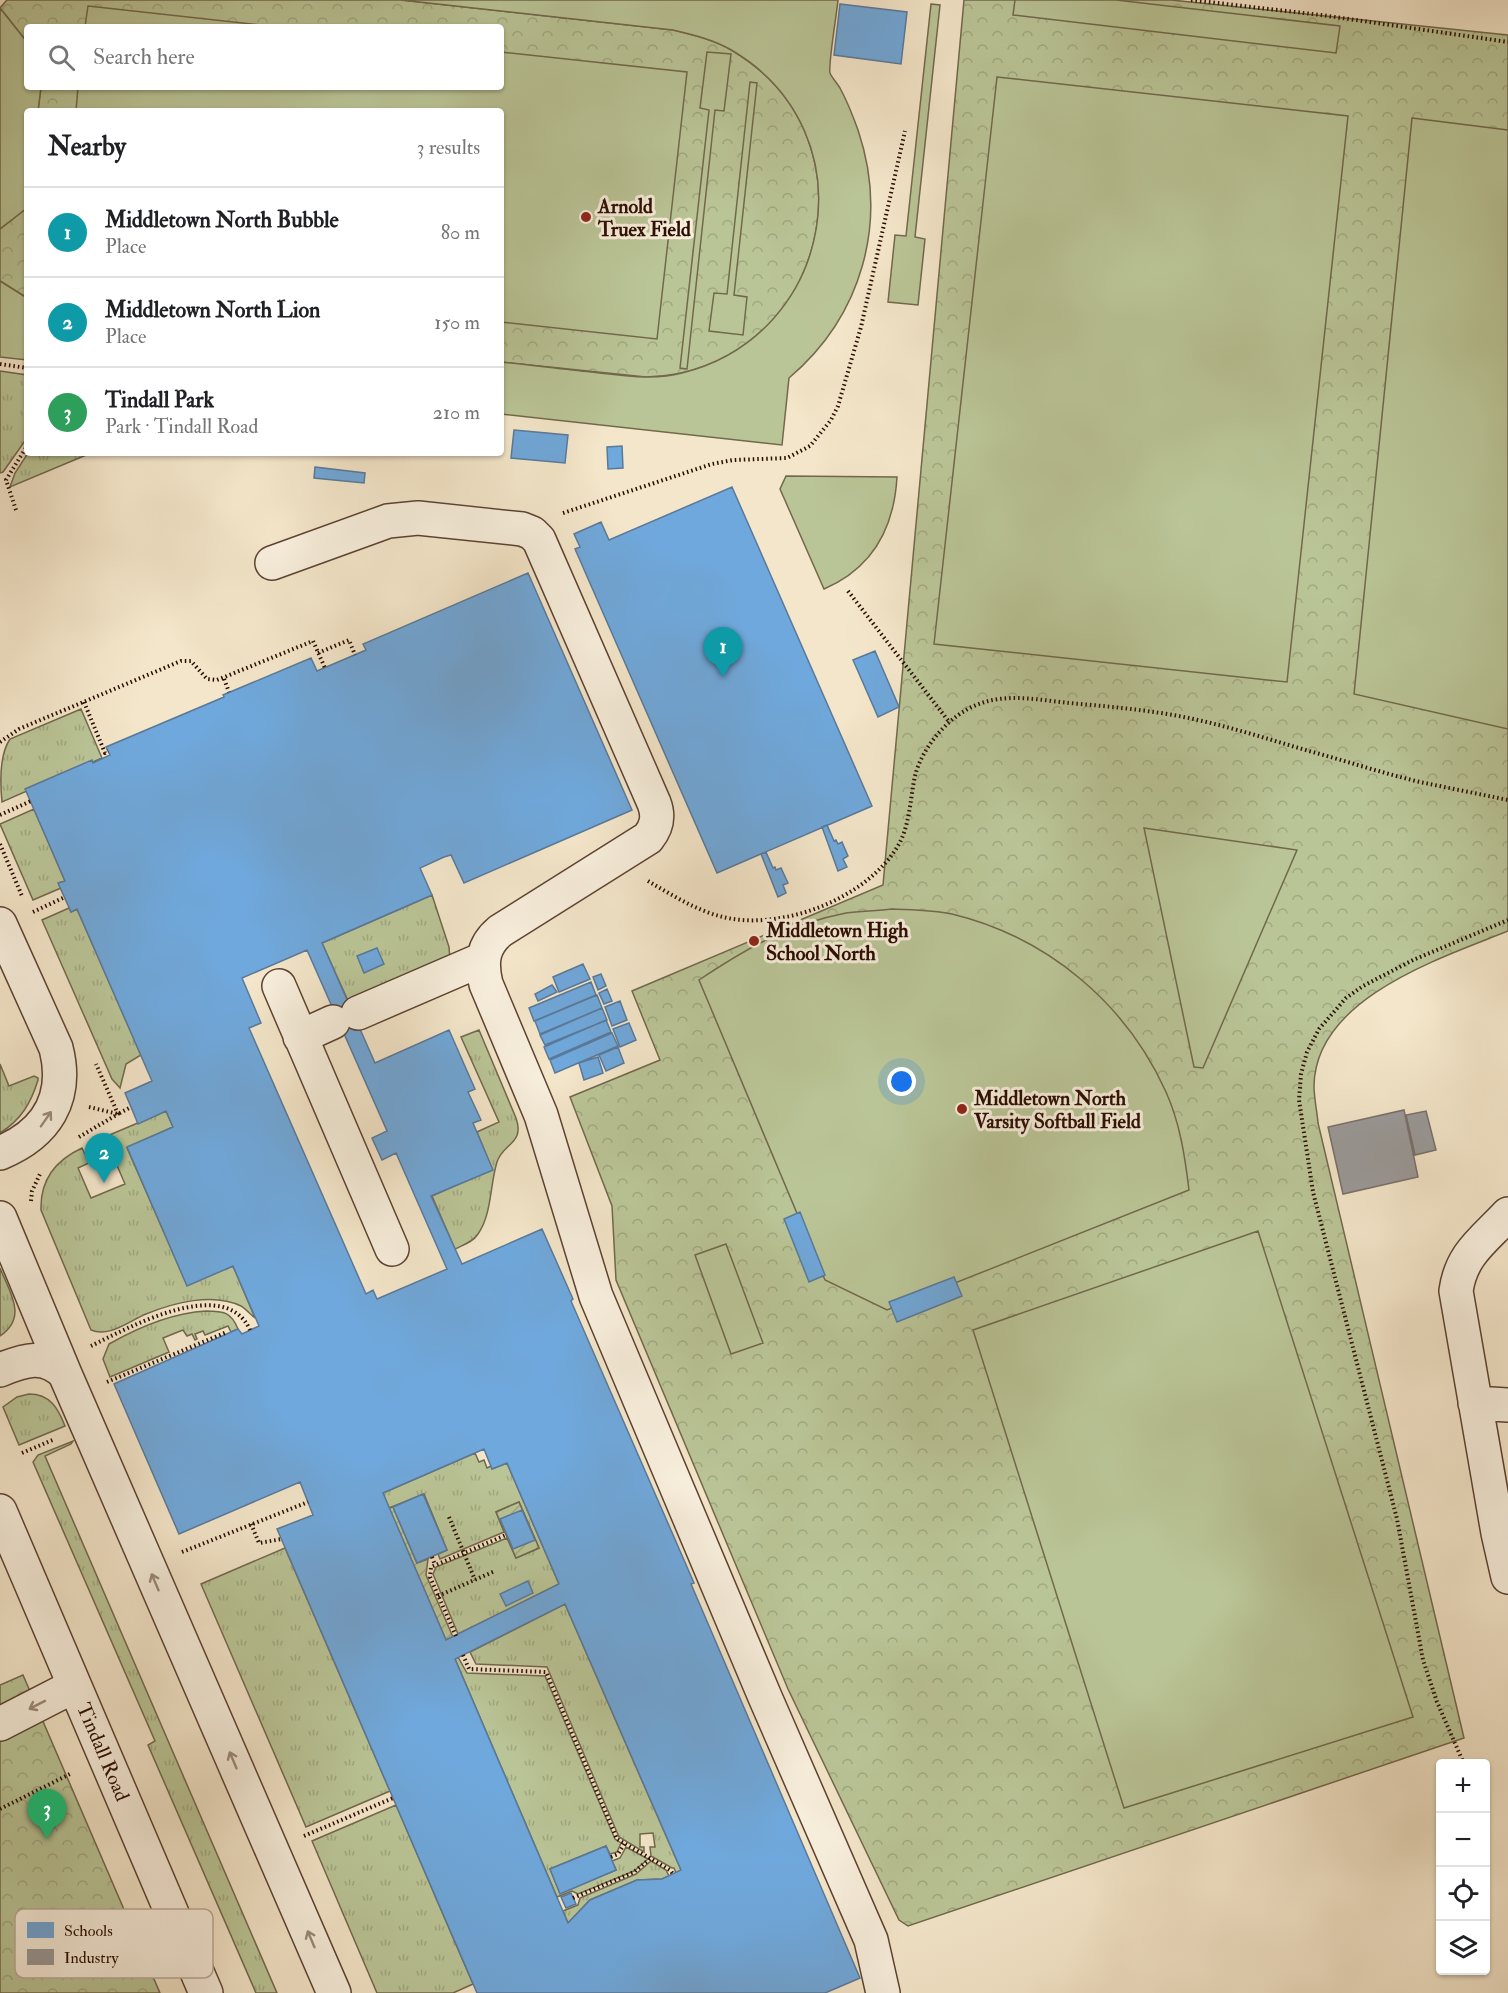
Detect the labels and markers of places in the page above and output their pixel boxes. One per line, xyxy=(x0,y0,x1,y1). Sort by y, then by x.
place label: Arnold Truex Field xyxy=(597,194,691,242)
marker: Arnold Truex Field xyxy=(579,210,593,224)
pin: 1 xyxy=(704,628,742,677)
place label: Middletown High School North xyxy=(765,918,909,966)
marker: Middletown High School North xyxy=(747,934,761,948)
place label: Middletown North Varsity Softball Field xyxy=(973,1086,1141,1135)
marker: Middletown North Varsity Softball Field xyxy=(955,1102,969,1116)
pin: 2 xyxy=(84,1134,124,1183)
pin: 3 xyxy=(28,1790,66,1839)

